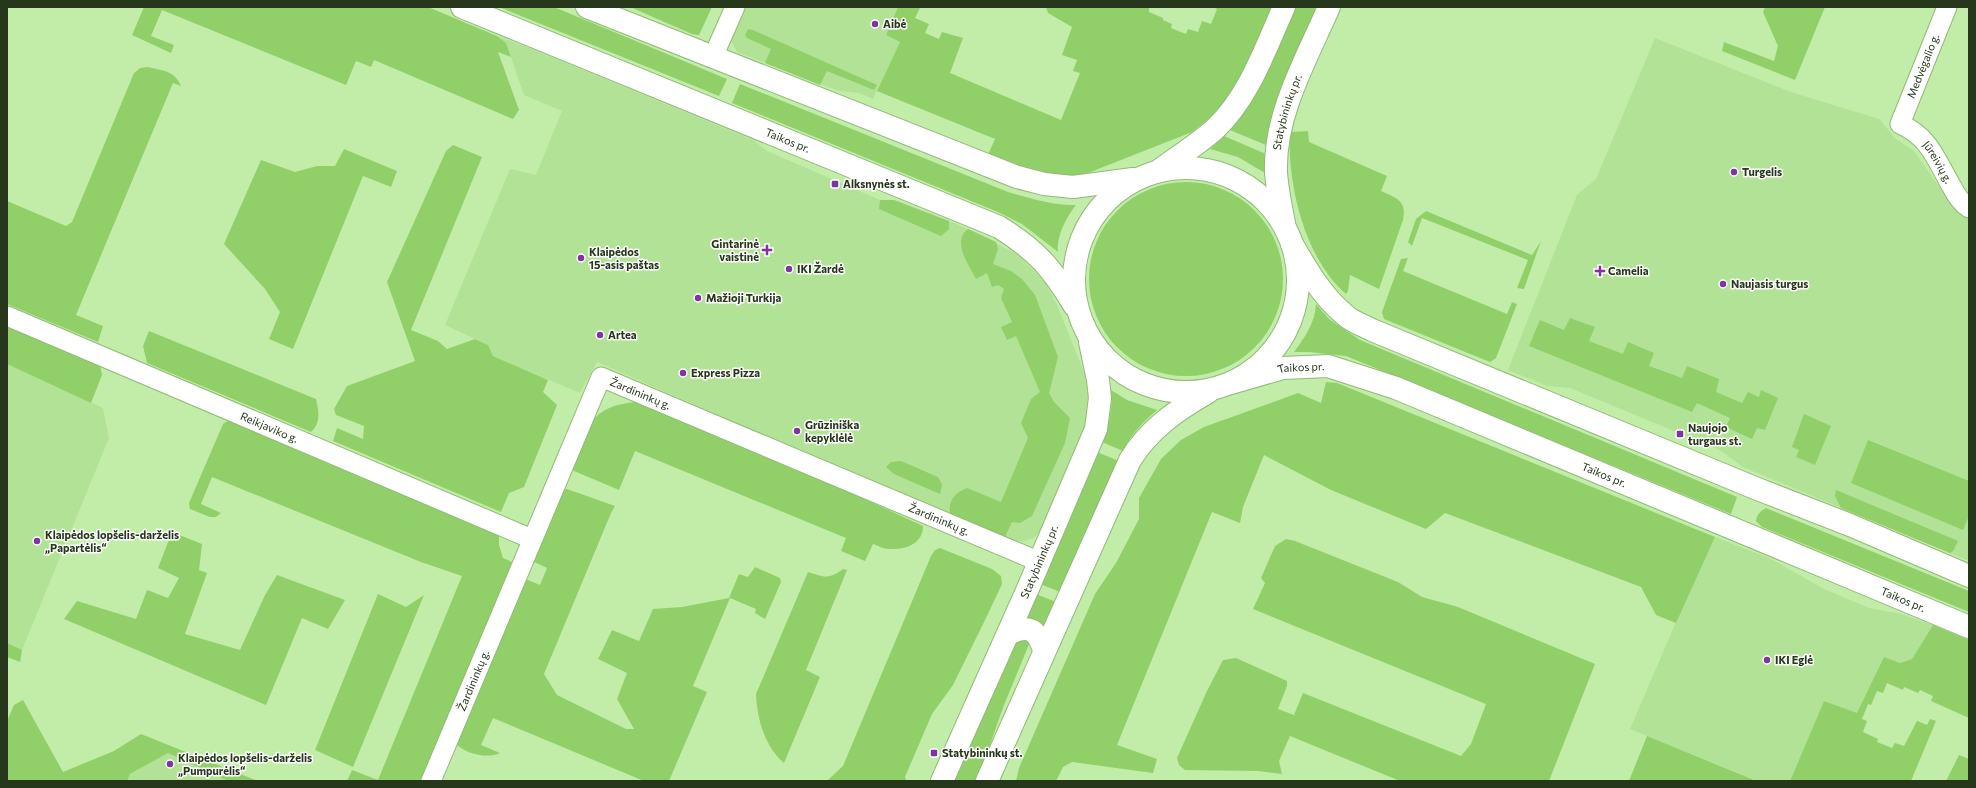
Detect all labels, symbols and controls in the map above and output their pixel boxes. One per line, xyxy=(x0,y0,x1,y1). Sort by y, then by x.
place label: Aibė xyxy=(883,17,906,30)
marker: Aibė xyxy=(870,19,880,29)
street label: Medvėgalio g. xyxy=(1904,31,1942,100)
street label: Statybininkų pr. xyxy=(1270,72,1304,151)
street label: Taikos pr. xyxy=(764,125,812,155)
street label: Jūreivių g. xyxy=(1920,138,1956,186)
place label: Turgelis xyxy=(1742,165,1782,178)
marker: Turgelis xyxy=(1729,167,1739,177)
place label: Alksnynės st. xyxy=(843,177,910,190)
marker: Alksnynės st. xyxy=(830,179,840,189)
place label: Gintarinė vaistinė xyxy=(711,237,759,263)
place label: Klaipėdos 15-asis paštas xyxy=(589,245,659,271)
marker: Gintarinė vaistinė xyxy=(762,245,772,255)
marker: Klaipėdos 15-asis paštas xyxy=(576,253,586,263)
place label: IKI Žardė xyxy=(797,261,844,275)
marker: IKI Žardė xyxy=(784,264,794,274)
place label: Camelia xyxy=(1608,264,1649,277)
marker: Camelia xyxy=(1595,266,1605,276)
place label: Naujasis turgus xyxy=(1731,277,1809,290)
marker: Naujasis turgus xyxy=(1718,279,1728,289)
place label: Mažioji Turkija xyxy=(706,291,781,304)
marker: Mažioji Turkija xyxy=(693,293,703,303)
place label: Artea xyxy=(608,328,637,341)
marker: Artea xyxy=(595,330,605,340)
street label: Taikos pr. xyxy=(1276,359,1325,375)
place label: Express Pizza xyxy=(691,366,760,379)
marker: Express Pizza xyxy=(678,368,688,378)
street label: Žardininkų g. xyxy=(608,374,673,412)
street label: Reikjaviko g. xyxy=(239,409,301,445)
place label: Grūziniška kepyklėlė xyxy=(805,418,859,444)
place label: Naujojo turgaus st. xyxy=(1688,421,1741,447)
marker: Grūziniška kepyklėlė xyxy=(792,426,802,436)
marker: Naujojo turgaus st. xyxy=(1675,429,1685,439)
street label: Taikos pr. xyxy=(1580,459,1629,489)
street label: Žardininkų g. xyxy=(907,499,972,538)
street label: Statybininkų pr. xyxy=(1017,522,1061,600)
place label: Klaipėdos lopšelis-darželis „Papartėlis“ xyxy=(45,528,179,554)
marker: Klaipėdos lopšelis-darželis „Papartėlis“ xyxy=(32,536,42,546)
street label: Taikos pr. xyxy=(1879,584,1928,614)
street label: Žardininkų g. xyxy=(453,648,492,713)
place label: IKI Eglė xyxy=(1775,653,1813,666)
marker: IKI Eglė xyxy=(1762,655,1772,665)
place label: Statybininkų st. xyxy=(942,746,1022,759)
marker: Statybininkų st. xyxy=(929,748,939,758)
place label: Klaipėdos lopšelis-darželis „Pumpurėlis“ xyxy=(178,751,312,777)
marker: Klaipėdos lopšelis-darželis „Pumpurėlis“ xyxy=(165,759,175,769)

